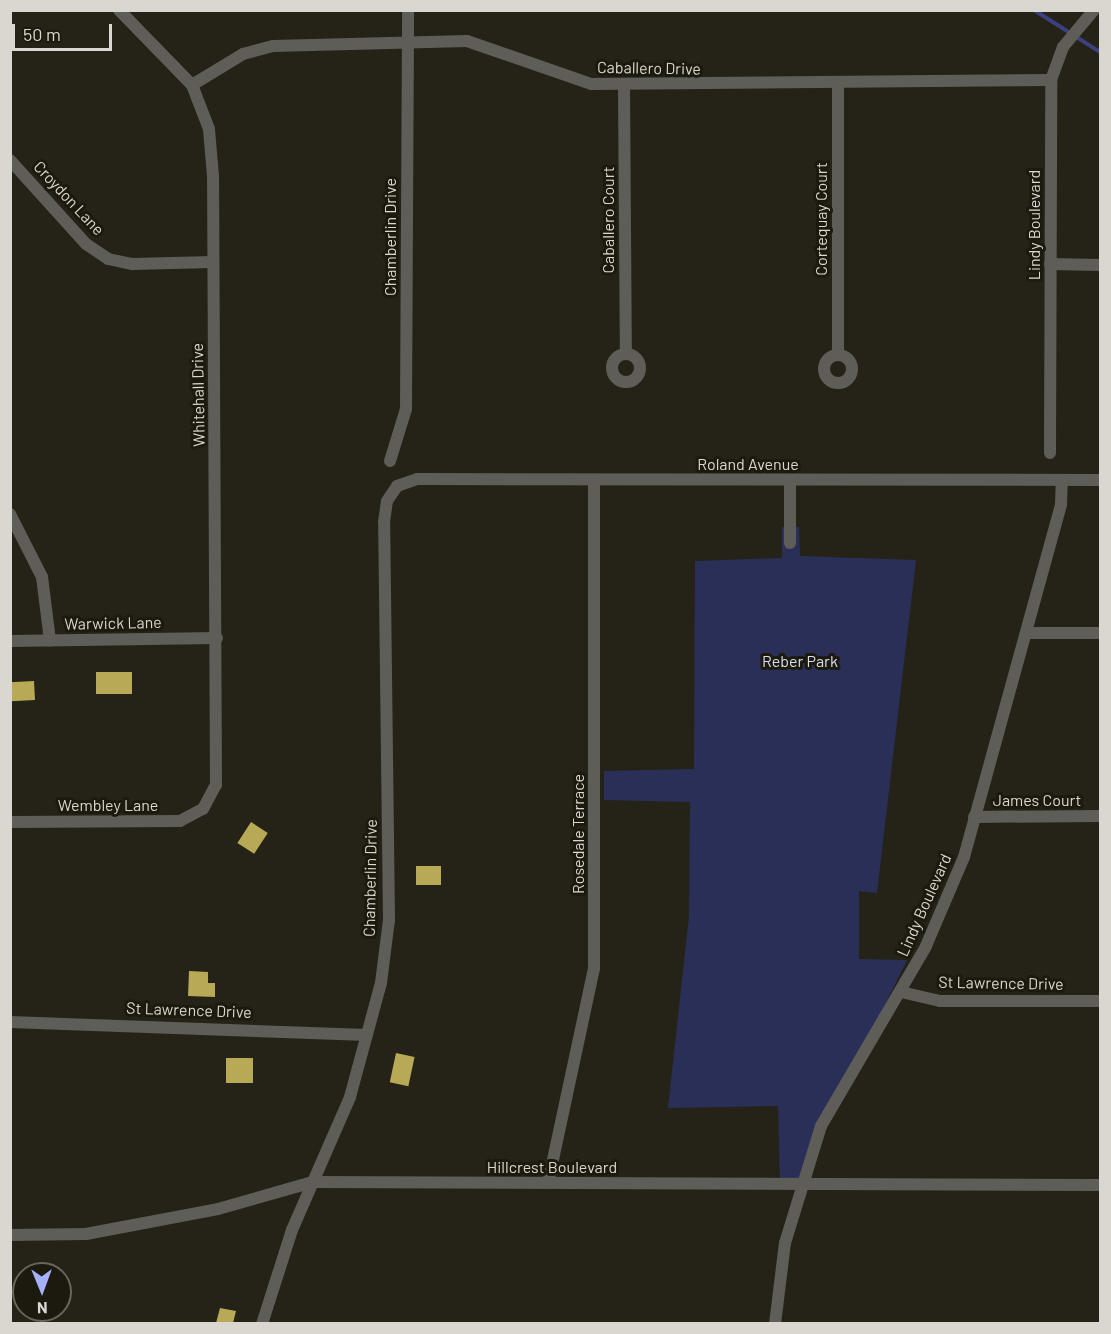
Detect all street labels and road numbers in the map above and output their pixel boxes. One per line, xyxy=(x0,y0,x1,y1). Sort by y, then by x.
street label: Caballero Drive xyxy=(597,57,701,79)
street label: Croydon Lane xyxy=(30,157,108,239)
street label: Cortequay Court xyxy=(811,162,831,276)
street label: Caballero Court xyxy=(598,166,618,274)
street label: Lindy Boulevard xyxy=(1024,170,1044,280)
street label: Chamberlin Drive xyxy=(380,178,400,296)
street label: Whitehall Drive xyxy=(187,343,209,447)
street label: Roland Avenue xyxy=(697,454,799,474)
street label: Warwick Lane xyxy=(64,613,162,633)
street label: Rosedale Terrace xyxy=(568,774,588,894)
street label: James Court xyxy=(993,790,1081,810)
street label: Wembley Lane xyxy=(58,795,158,815)
street label: Chamberlin Drive xyxy=(359,819,381,937)
street label: Lindy Boulevard xyxy=(893,851,955,959)
street label: St Lawrence Drive xyxy=(938,972,1064,994)
street label: St Lawrence Drive xyxy=(126,998,252,1022)
street label: Hillcrest Boulevard xyxy=(487,1157,617,1177)

